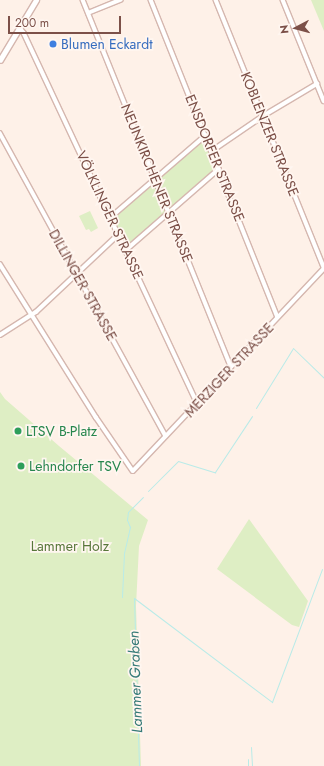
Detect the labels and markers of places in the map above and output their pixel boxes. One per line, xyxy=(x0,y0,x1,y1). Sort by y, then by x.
place label: Blumen Eckardt xyxy=(61,36,152,52)
marker: Blumen Eckardt xyxy=(48,39,58,49)
place label: LTSV B-Platz xyxy=(26,423,97,439)
marker: LTSV B-Platz xyxy=(13,426,23,436)
place label: Lehndorfer TSV xyxy=(29,458,121,474)
marker: Lehndorfer TSV xyxy=(16,461,26,471)

